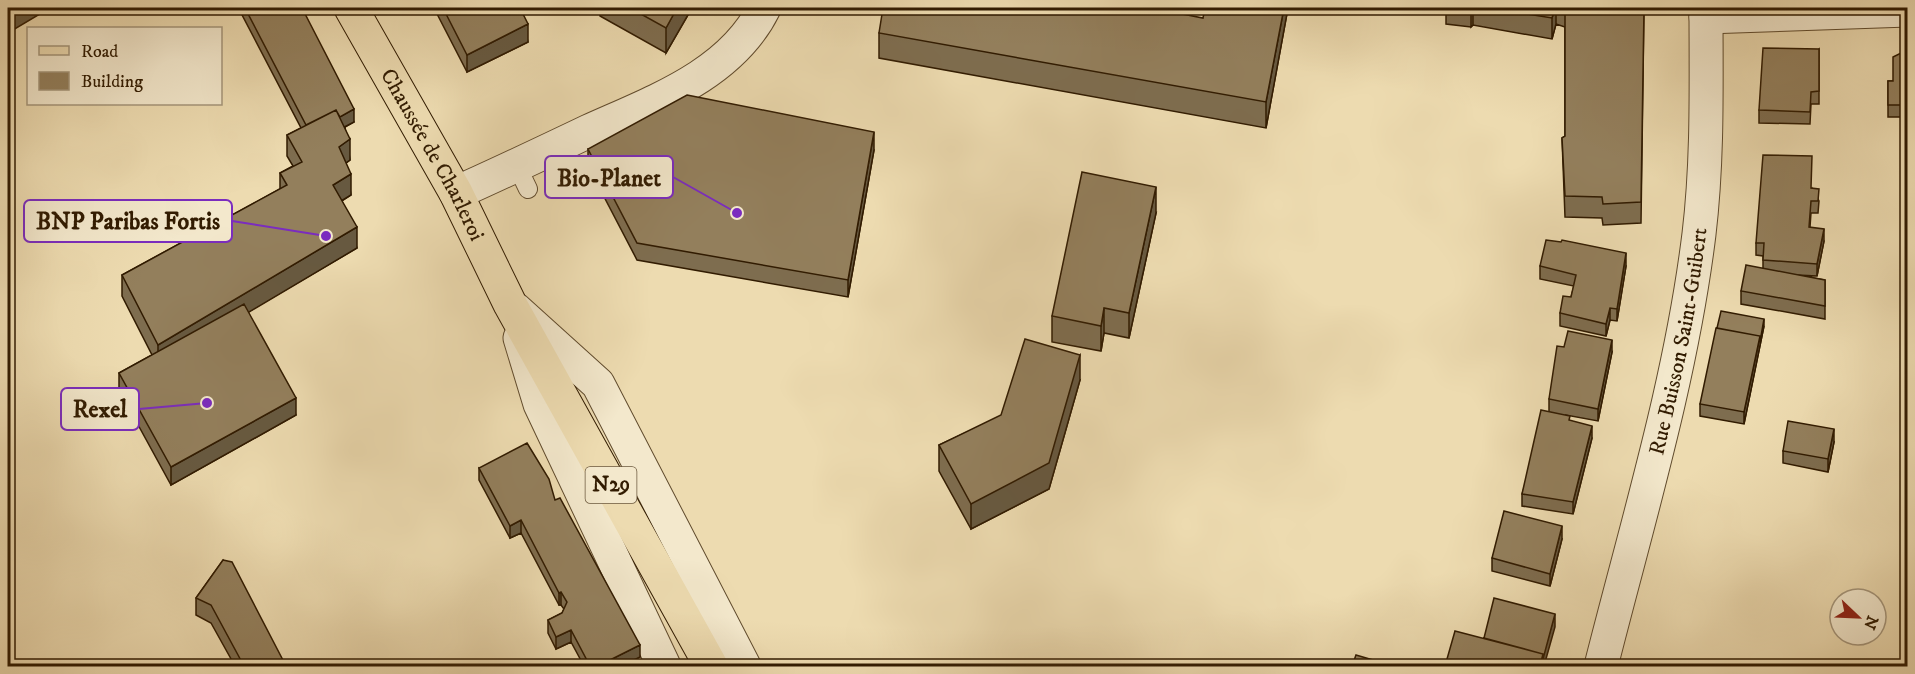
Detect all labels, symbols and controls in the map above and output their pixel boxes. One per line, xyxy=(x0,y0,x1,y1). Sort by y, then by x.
legend xyxy=(27,27,222,105)
text: Road xyxy=(81,41,118,63)
street label: Chaussée de Charleroi xyxy=(375,64,491,245)
text: Building xyxy=(81,71,143,93)
callout: Bio-Planet xyxy=(545,156,673,198)
text: Bio-Planet xyxy=(557,164,661,194)
callout: BNP Paribas Fortis xyxy=(24,200,232,242)
text: BNP Paribas Fortis xyxy=(36,207,220,237)
street label: Rue Buisson Saint-Guibert xyxy=(1643,226,1713,458)
callout: Rexel xyxy=(61,388,139,430)
text: Rexel xyxy=(73,395,128,425)
road number: N29 xyxy=(586,467,636,503)
north arrow xyxy=(1828,587,1888,647)
text: N xyxy=(1859,613,1883,632)

